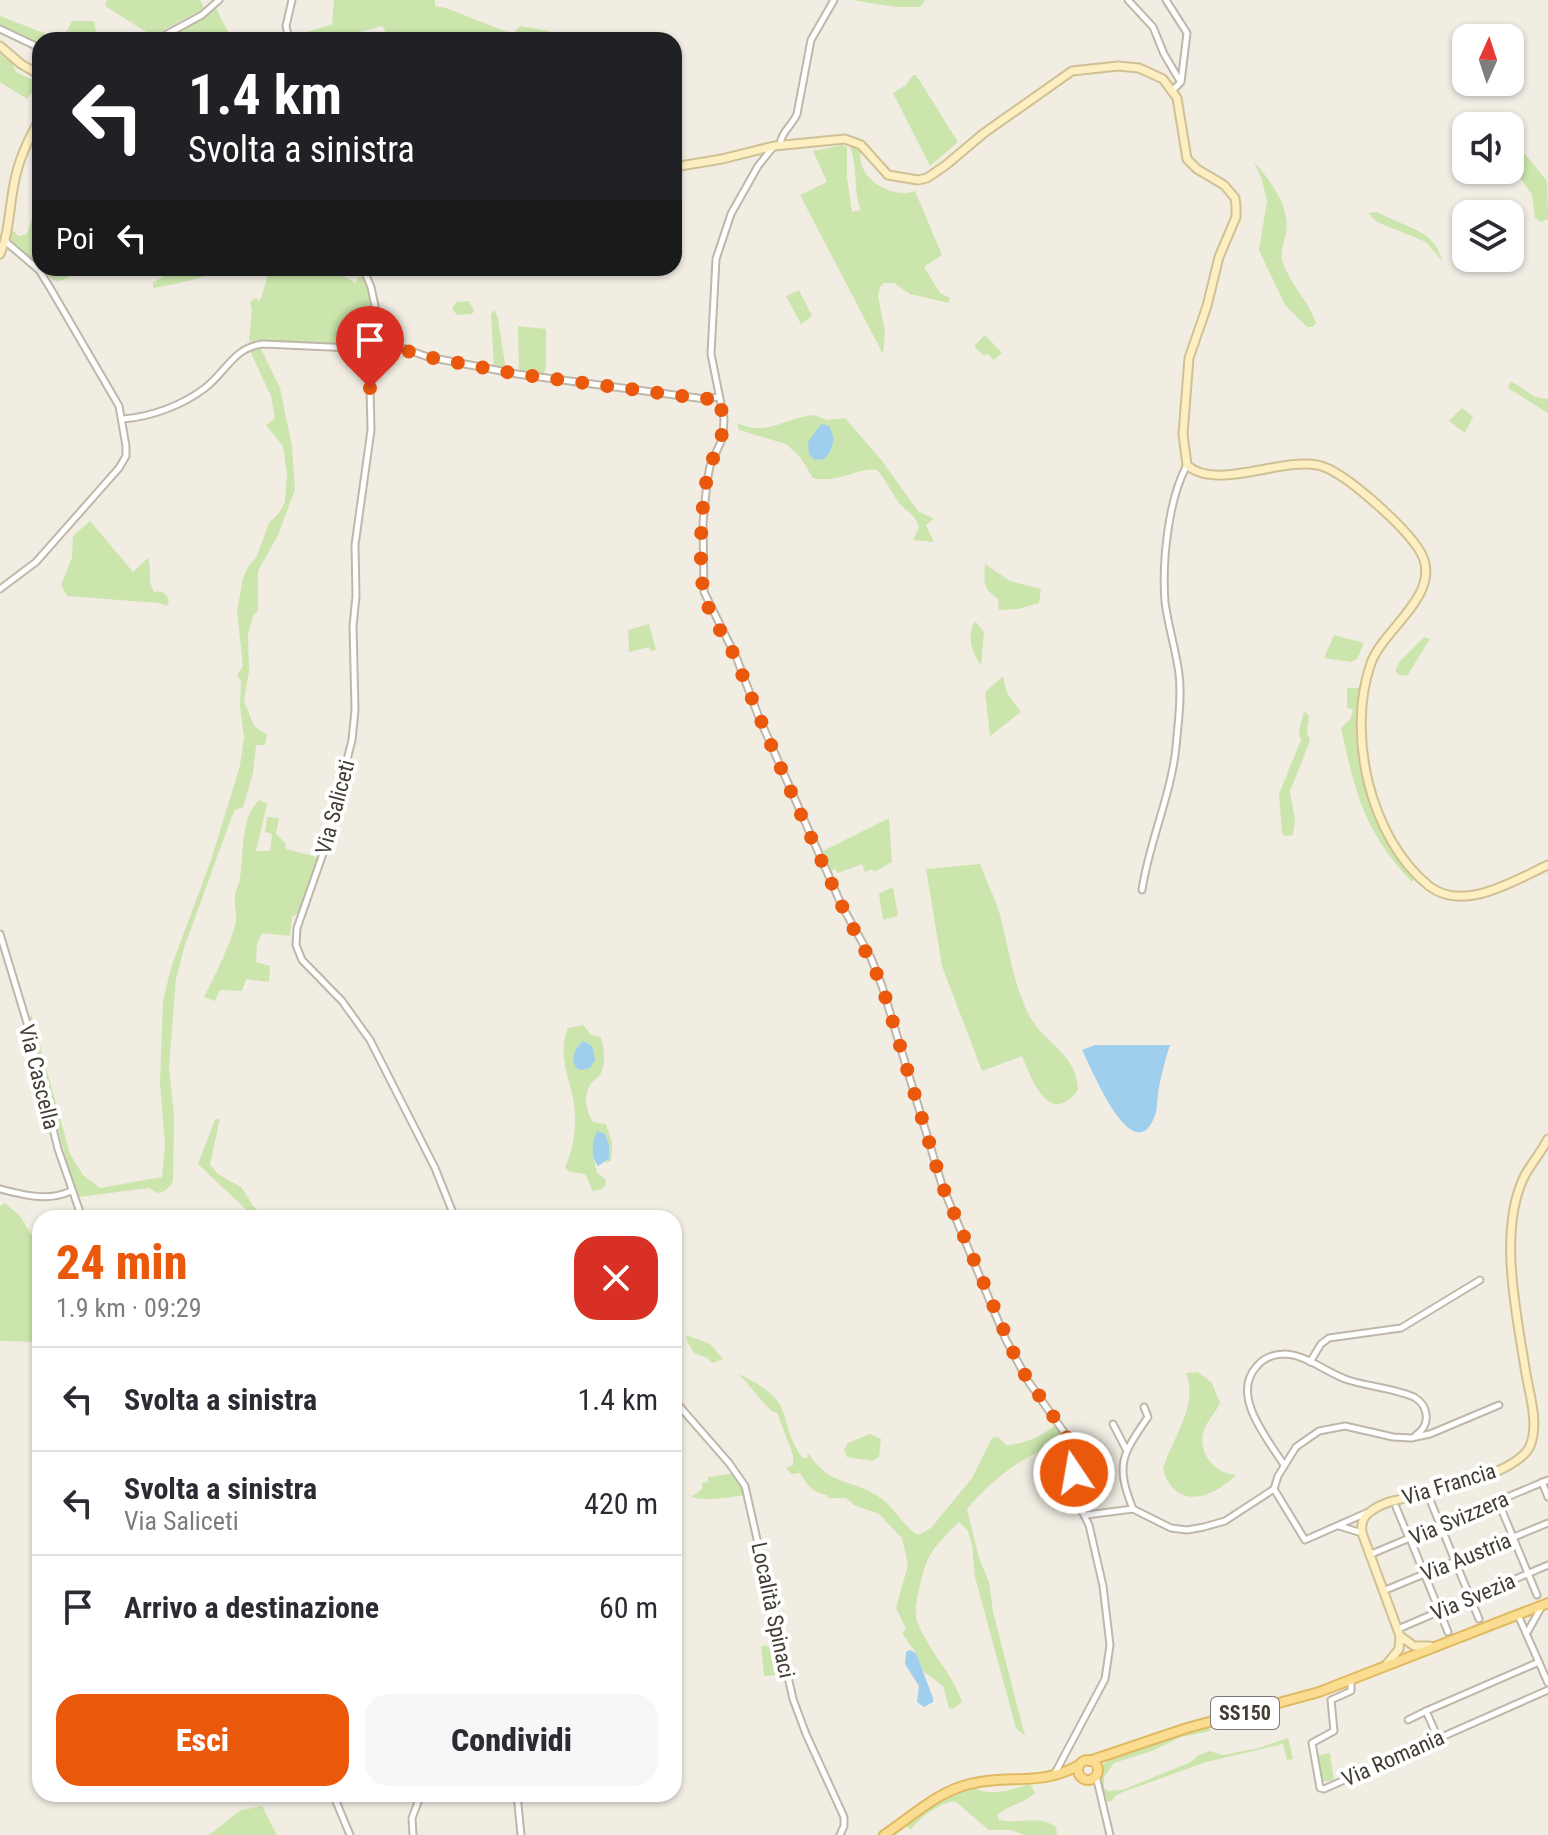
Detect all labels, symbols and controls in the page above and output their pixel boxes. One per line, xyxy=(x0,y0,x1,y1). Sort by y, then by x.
north arrow xyxy=(1452,24,1524,96)
map controls xyxy=(1452,24,1524,272)
text: 1.4 km xyxy=(188,62,342,128)
icon: left xyxy=(56,64,160,168)
button: sound xyxy=(1452,112,1524,184)
text: Svolta a sinistra xyxy=(188,129,415,171)
button: layers xyxy=(1452,200,1524,272)
icon: left xyxy=(110,216,154,260)
text: Poi xyxy=(56,221,94,256)
pin xyxy=(336,306,404,388)
icon: arrive xyxy=(348,318,392,362)
street label: Via Saliceti xyxy=(310,757,360,857)
street label: Via Cascella xyxy=(14,1022,64,1132)
text: 24 min xyxy=(56,1234,187,1291)
button: close xyxy=(574,1236,658,1320)
text: 1.9 km · 09:29 xyxy=(56,1293,201,1323)
icon: left xyxy=(56,1377,100,1421)
text: Svolta a sinistra xyxy=(124,1382,317,1417)
text: 1.4 km xyxy=(577,1382,658,1417)
position arrow xyxy=(1032,1431,1116,1515)
street label: Via Francia xyxy=(1399,1458,1499,1510)
text: Svolta a sinistra xyxy=(124,1471,317,1506)
icon: left xyxy=(56,1481,100,1525)
text: 420 m xyxy=(584,1486,658,1521)
street label: Via Svizzera xyxy=(1406,1486,1512,1550)
text: Via Saliceti xyxy=(124,1506,239,1536)
street label: Via Austria xyxy=(1417,1528,1515,1586)
street label: Località Spinaci xyxy=(746,1540,800,1680)
street label: Via Svezia xyxy=(1427,1568,1519,1626)
icon: arrive xyxy=(56,1585,100,1629)
text: Arrivo a destinazione xyxy=(124,1590,379,1625)
text: 60 m xyxy=(599,1590,658,1625)
button: Esci xyxy=(56,1694,349,1786)
button: Condividi xyxy=(365,1694,658,1786)
road number: SS150 xyxy=(1211,1697,1279,1729)
street label: Via Romania xyxy=(1338,1724,1448,1792)

